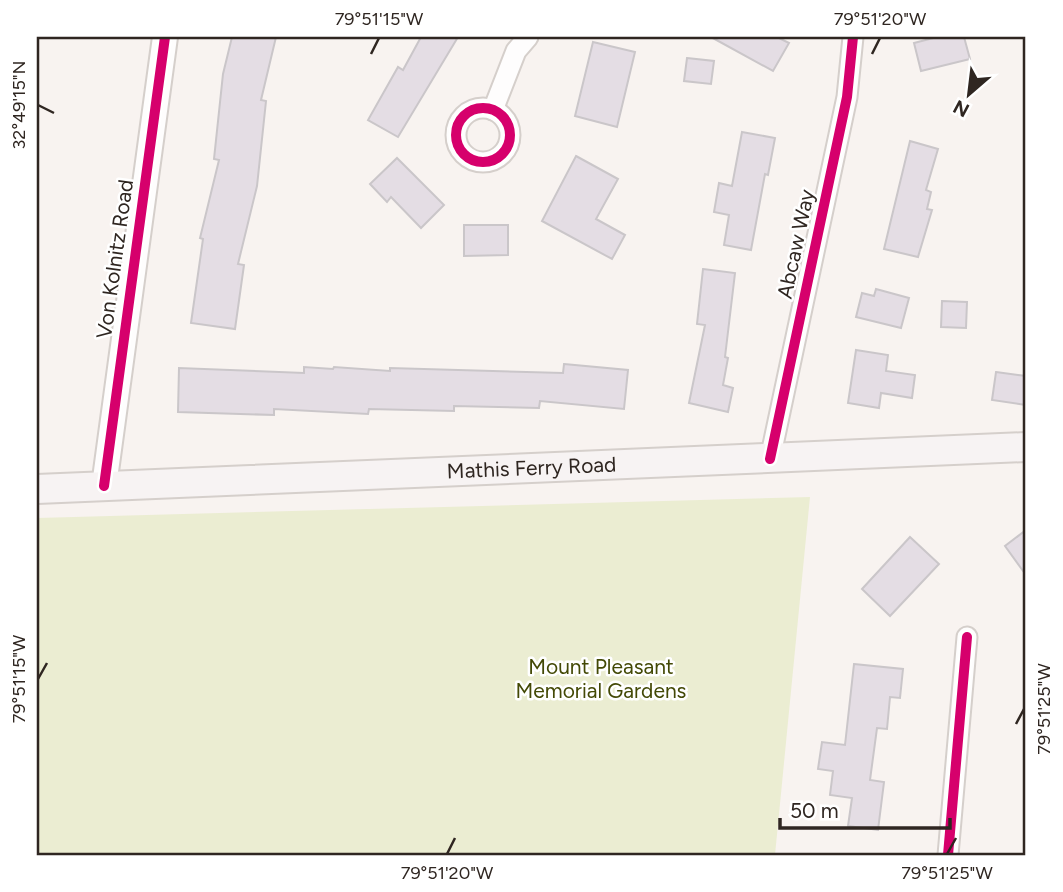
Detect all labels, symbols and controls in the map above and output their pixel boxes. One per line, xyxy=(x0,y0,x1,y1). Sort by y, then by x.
text: 79°51'15"W xyxy=(335,8,424,30)
text: 79°51'20"W xyxy=(834,8,927,30)
north arrow xyxy=(934,60,1004,130)
text: 32°49'15"N xyxy=(8,61,30,149)
text: N xyxy=(949,95,973,122)
street label: Von Kolnitz Road xyxy=(91,178,138,340)
street label: Abcaw Way xyxy=(772,187,819,301)
street label: Mathis Ferry Road xyxy=(446,451,617,484)
text: 79°51'15"W xyxy=(8,634,30,723)
park label: Mount Pleasant Memorial Gardens xyxy=(516,654,686,703)
text: 79°51'25"W xyxy=(1033,663,1055,755)
scale bar xyxy=(780,787,949,831)
text: 50 m xyxy=(790,798,839,823)
text: 79°51'20"W xyxy=(401,862,494,884)
text: 79°51'25"W xyxy=(901,862,993,884)

